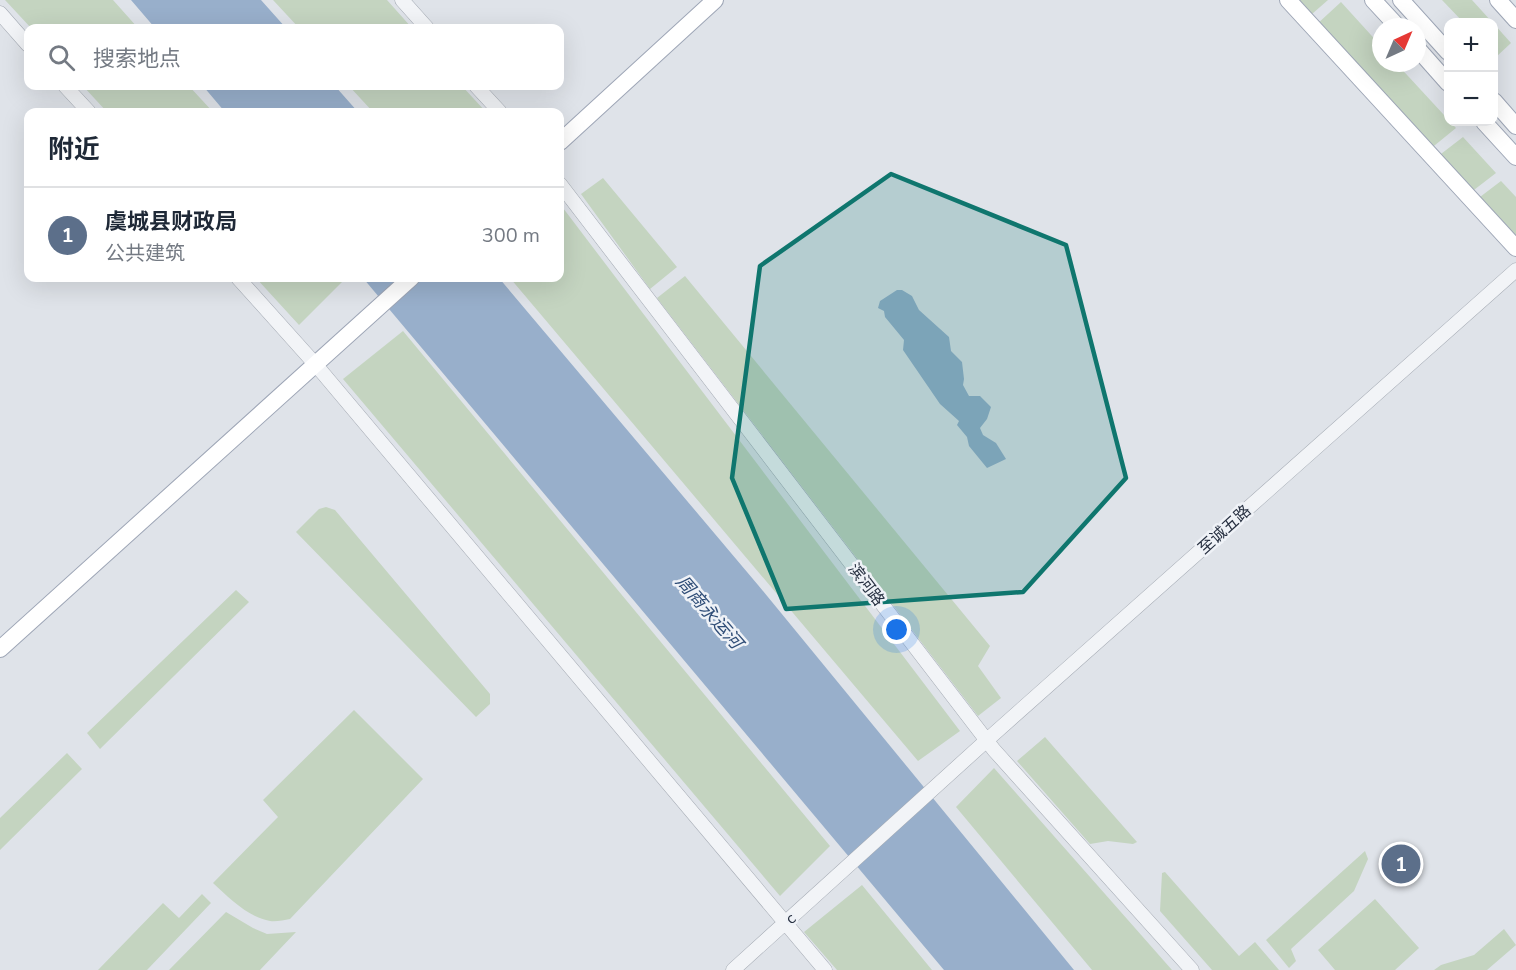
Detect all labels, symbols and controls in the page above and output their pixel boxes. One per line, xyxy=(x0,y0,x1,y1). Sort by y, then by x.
north arrow xyxy=(1372,18,1426,72)
map controls xyxy=(1444,18,1498,126)
button: + xyxy=(1444,18,1498,72)
search box xyxy=(24,24,564,90)
icon: search xyxy=(45,41,78,74)
text: 搜索地点 xyxy=(93,44,181,74)
button: − xyxy=(1444,72,1498,126)
text: 附近 xyxy=(48,132,100,167)
text: 虞城县财政局 xyxy=(105,207,237,237)
text: 1 xyxy=(62,222,74,249)
text: 300 m xyxy=(482,222,540,249)
text: 公共建筑 xyxy=(105,240,185,267)
street label: 至诚五路 xyxy=(1194,500,1256,559)
street label: 滨河路 xyxy=(843,559,889,610)
water label: 周商永运河 xyxy=(670,570,750,656)
your location xyxy=(882,615,911,644)
pin: 1 xyxy=(1382,842,1420,886)
street label: c xyxy=(781,908,801,929)

